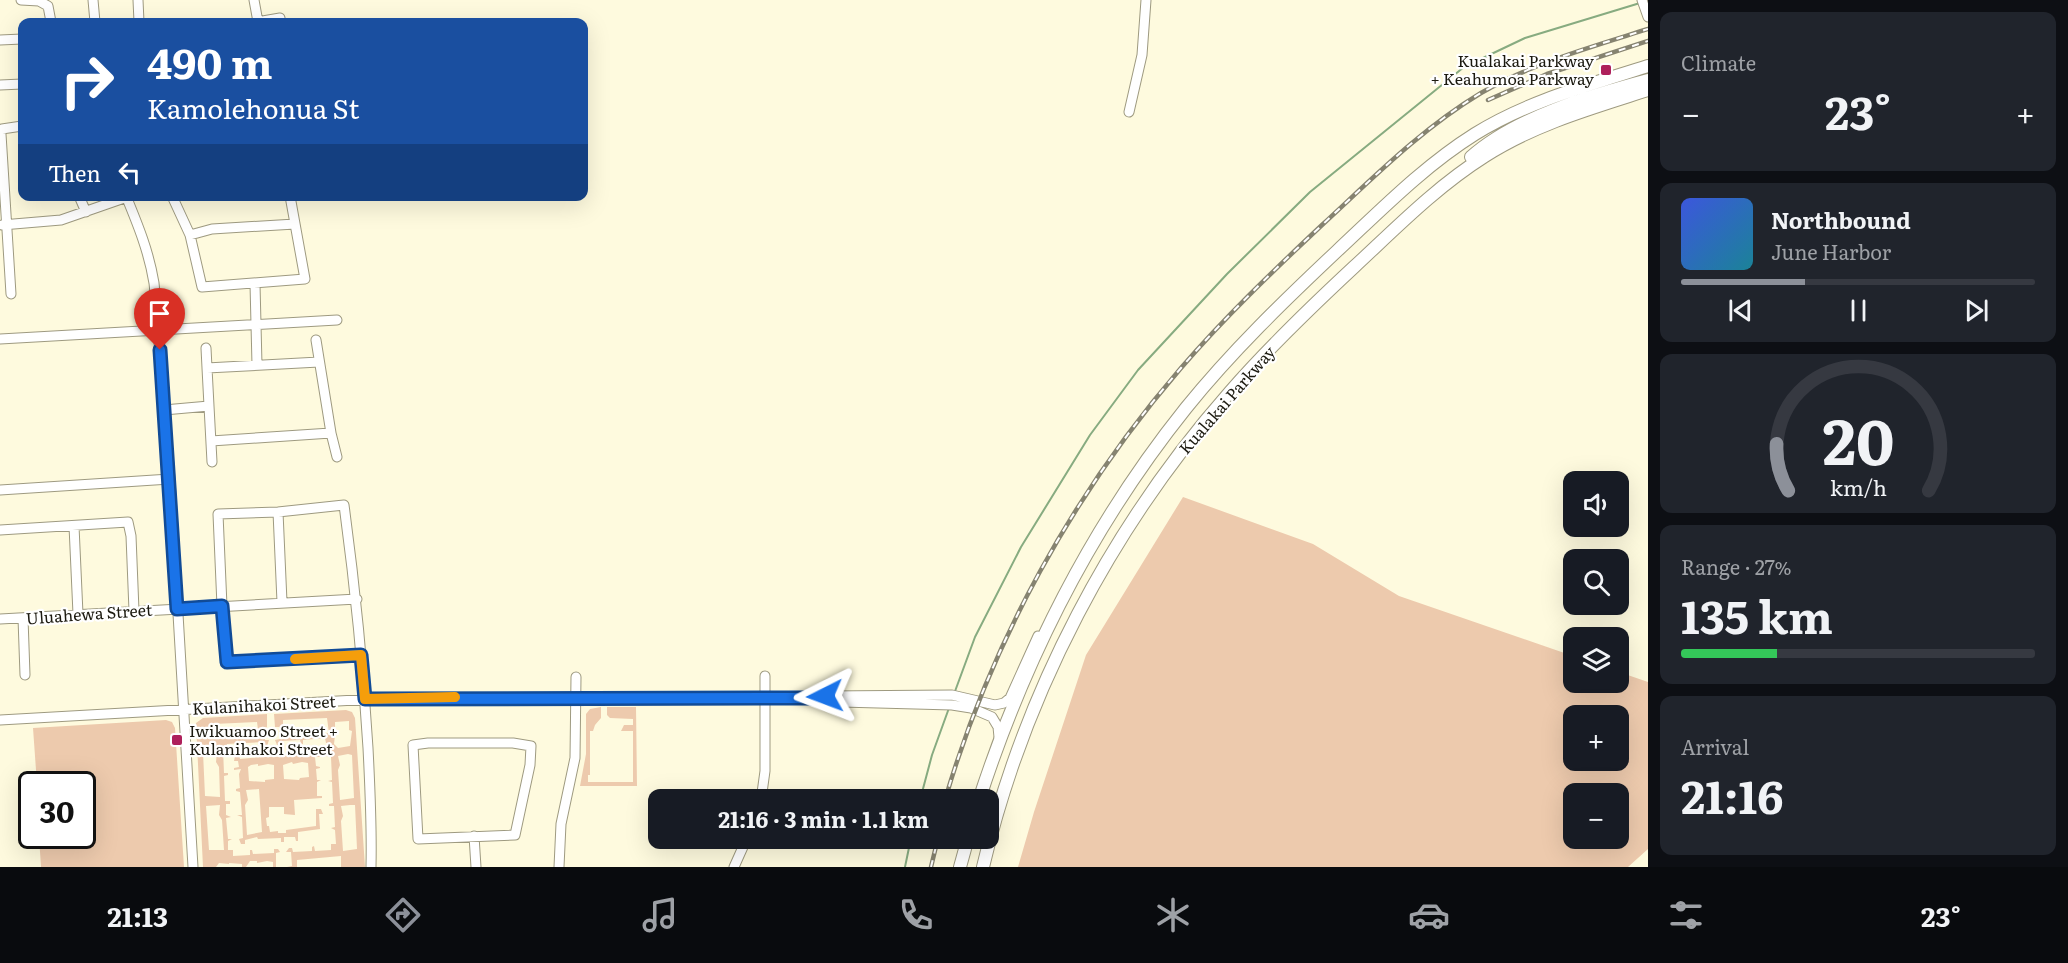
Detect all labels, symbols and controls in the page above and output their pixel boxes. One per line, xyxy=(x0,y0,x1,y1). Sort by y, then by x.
text: 490 m xyxy=(147,30,273,92)
icon: right xyxy=(48,42,126,120)
text: Climate xyxy=(1681,47,1756,77)
place label: Kualakai Parkway + Keahumoa Parkway xyxy=(1430,48,1595,90)
marker: Kualakai Parkway + Keahumoa Parkway xyxy=(1599,63,1613,77)
text: 23° xyxy=(1825,77,1891,144)
text: Kamolehonua St xyxy=(147,87,359,127)
text: − xyxy=(1681,87,1700,136)
text: + xyxy=(2016,87,2035,136)
text: Then xyxy=(48,156,101,189)
icon: left xyxy=(113,156,146,189)
text: Northbound xyxy=(1771,203,1911,236)
text: June Harbor xyxy=(1771,236,1891,266)
pin xyxy=(134,288,185,350)
icon: previous xyxy=(1724,294,1757,327)
icon: pause xyxy=(1842,294,1875,327)
icon: next xyxy=(1960,294,1993,327)
icon: arrive xyxy=(143,297,176,330)
street label: Kualakai Parkway xyxy=(1172,339,1281,459)
text: 20 xyxy=(1822,392,1894,484)
map controls xyxy=(1563,471,1629,849)
button: sound xyxy=(1563,471,1629,537)
text: km/h xyxy=(1829,471,1887,503)
button: search xyxy=(1563,549,1629,615)
text: Range · 27% xyxy=(1681,551,1792,581)
text: 135 km xyxy=(1681,581,1833,648)
street label: Uluahewa Street xyxy=(25,597,153,629)
button: layers xyxy=(1563,627,1629,693)
position arrow xyxy=(793,664,857,728)
street label: Kulanihakoi Street xyxy=(192,688,337,720)
button: + xyxy=(1563,705,1629,771)
place label: Iwikuamoo Street + Kulanihakoi Street xyxy=(189,718,338,760)
text: Arrival xyxy=(1681,731,1749,761)
marker: Iwikuamoo Street + Kulanihakoi Street xyxy=(170,733,184,747)
text: 21:16 xyxy=(1681,761,1784,828)
speed limit sign: 30 xyxy=(18,771,96,849)
button: − xyxy=(1563,783,1629,849)
text: 21:16 · 3 min · 1.1 km xyxy=(718,802,929,835)
icon: directions xyxy=(382,894,424,936)
icon: music xyxy=(639,894,681,936)
icon: phone xyxy=(895,894,937,936)
icon: climate xyxy=(1152,894,1194,936)
icon: car xyxy=(1408,894,1450,936)
icon: filters xyxy=(1665,894,1707,936)
text: 21:13 xyxy=(107,895,168,935)
text: 23° xyxy=(1921,895,1961,935)

